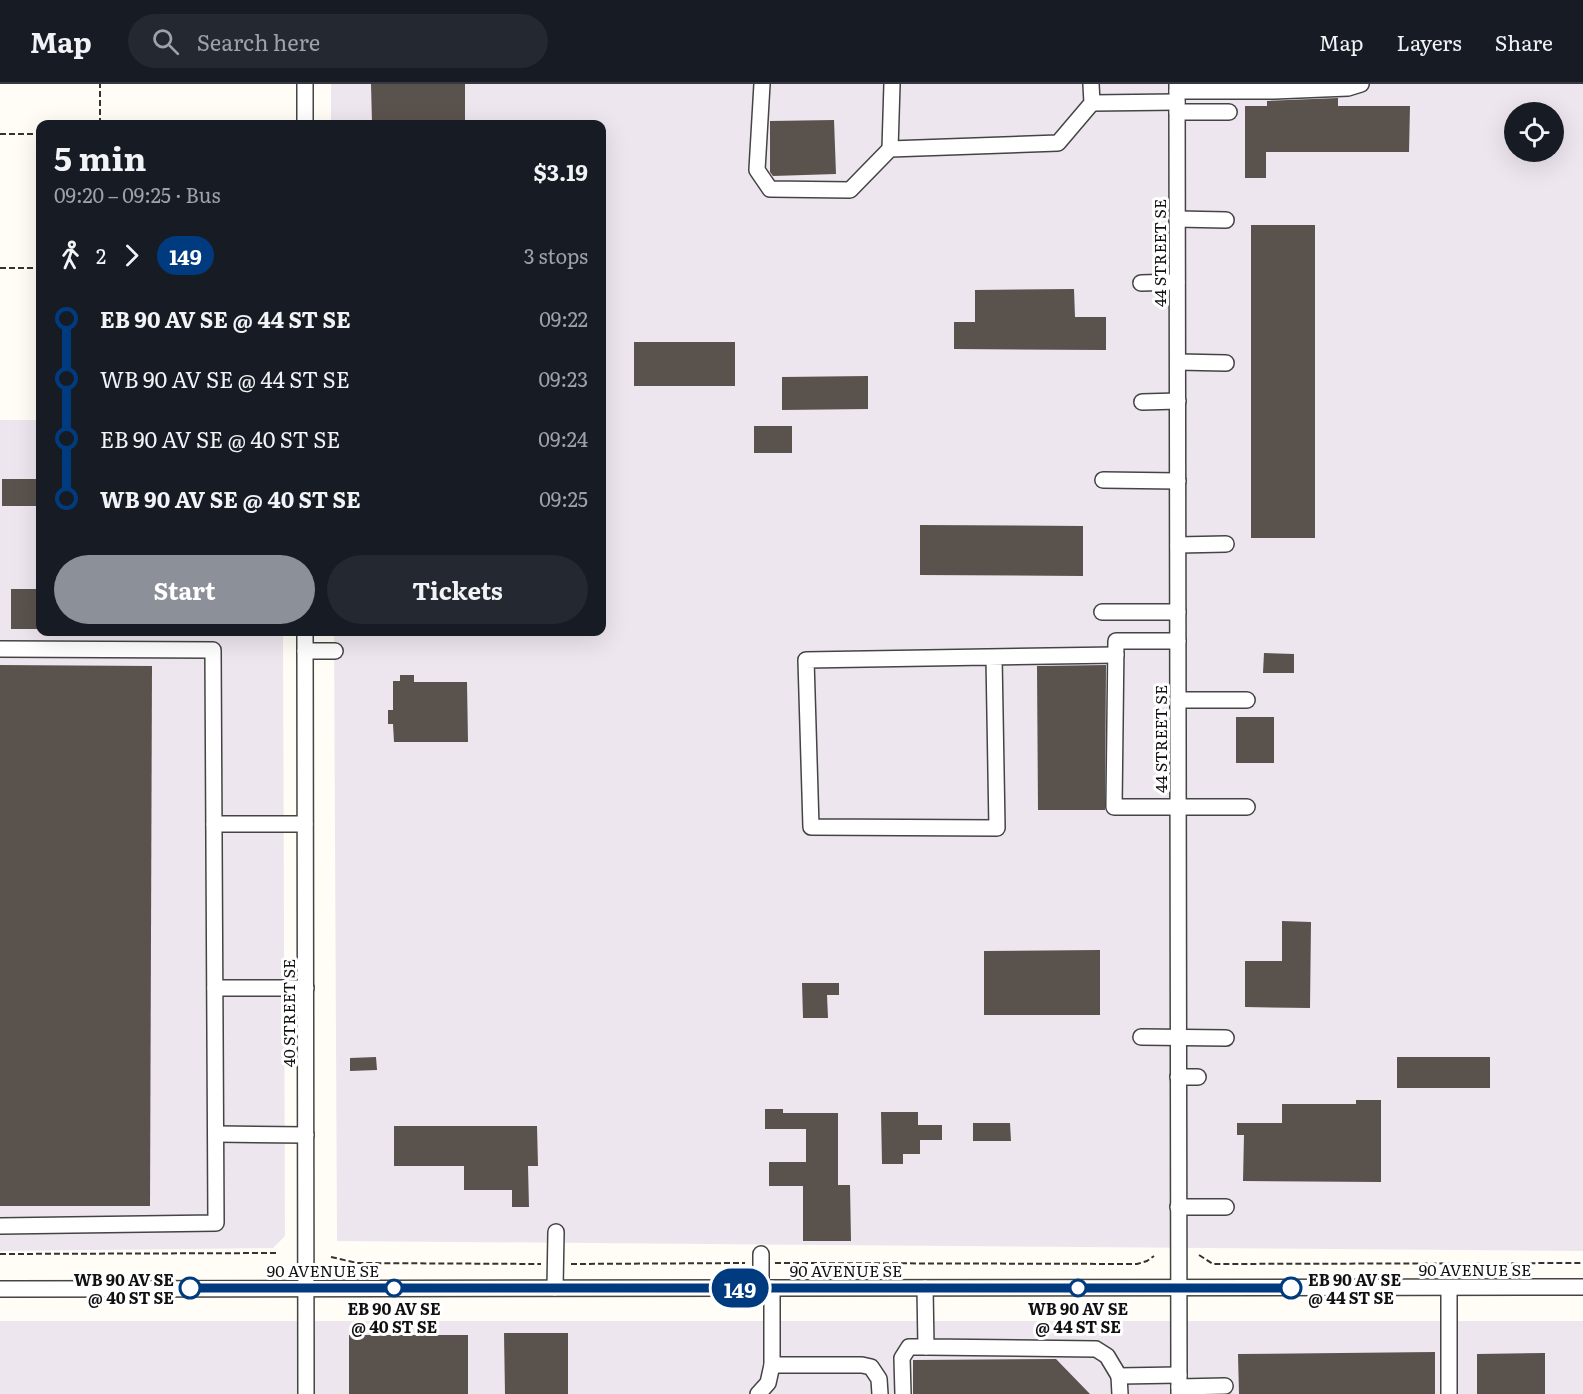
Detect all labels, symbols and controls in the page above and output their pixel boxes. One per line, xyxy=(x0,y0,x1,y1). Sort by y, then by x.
search box xyxy=(128,14,548,68)
text: Map xyxy=(30,20,92,62)
icon: search xyxy=(149,25,182,58)
text: Search here xyxy=(197,25,320,58)
text: Map xyxy=(1319,26,1364,57)
text: Layers xyxy=(1397,26,1462,57)
text: Share xyxy=(1495,26,1553,57)
map controls xyxy=(1504,102,1564,162)
button: locate xyxy=(1504,102,1564,162)
text: 5 min xyxy=(54,132,146,181)
text: $3.19 xyxy=(534,155,588,188)
text: 09:20 – 09:25 · Bus xyxy=(54,179,221,209)
street label: 44 STREET SE xyxy=(1147,199,1171,307)
icon: walk xyxy=(54,239,87,272)
icon: forward xyxy=(115,239,148,272)
text: 2 xyxy=(96,240,106,270)
text: 149 xyxy=(169,240,202,271)
text: 3 stops xyxy=(524,240,588,270)
text: EB 90 AV SE @ 44 ST SE xyxy=(100,302,351,335)
text: 09:22 xyxy=(539,303,588,333)
text: WB 90 AV SE @ 44 ST SE xyxy=(100,362,350,395)
text: 09:23 xyxy=(539,363,588,393)
text: EB 90 AV SE @ 40 ST SE xyxy=(100,422,340,455)
text: 09:24 xyxy=(538,423,588,453)
text: WB 90 AV SE @ 40 ST SE xyxy=(100,482,361,515)
text: 09:25 xyxy=(539,483,588,513)
button: Start xyxy=(54,555,315,624)
button: Tickets xyxy=(327,555,588,624)
street label: 44 STREET SE xyxy=(1148,685,1172,793)
street label: 40 STREET SE xyxy=(276,959,300,1067)
street label: 90 AVENUE SE xyxy=(1419,1257,1531,1281)
street label: 90 AVENUE SE xyxy=(267,1258,379,1282)
street label: 90 AVENUE SE xyxy=(790,1258,902,1282)
place label: WB 90 AV SE @ 40 ST SE xyxy=(74,1267,174,1309)
place label: EB 90 AV SE @ 44 ST SE xyxy=(1308,1267,1401,1309)
line badge: 149 xyxy=(706,1268,774,1308)
text: 149 xyxy=(724,1273,756,1304)
marker: WB 90 AV SE @ 40 ST SE xyxy=(179,1277,201,1299)
marker: EB 90 AV SE @ 44 ST SE xyxy=(1280,1277,1302,1299)
marker: EB 90 AV SE @ 40 ST SE xyxy=(385,1279,403,1297)
marker: WB 90 AV SE @ 44 ST SE xyxy=(1069,1279,1087,1297)
place label: EB 90 AV SE @ 40 ST SE xyxy=(347,1296,441,1338)
place label: WB 90 AV SE @ 44 ST SE xyxy=(1028,1296,1128,1338)

